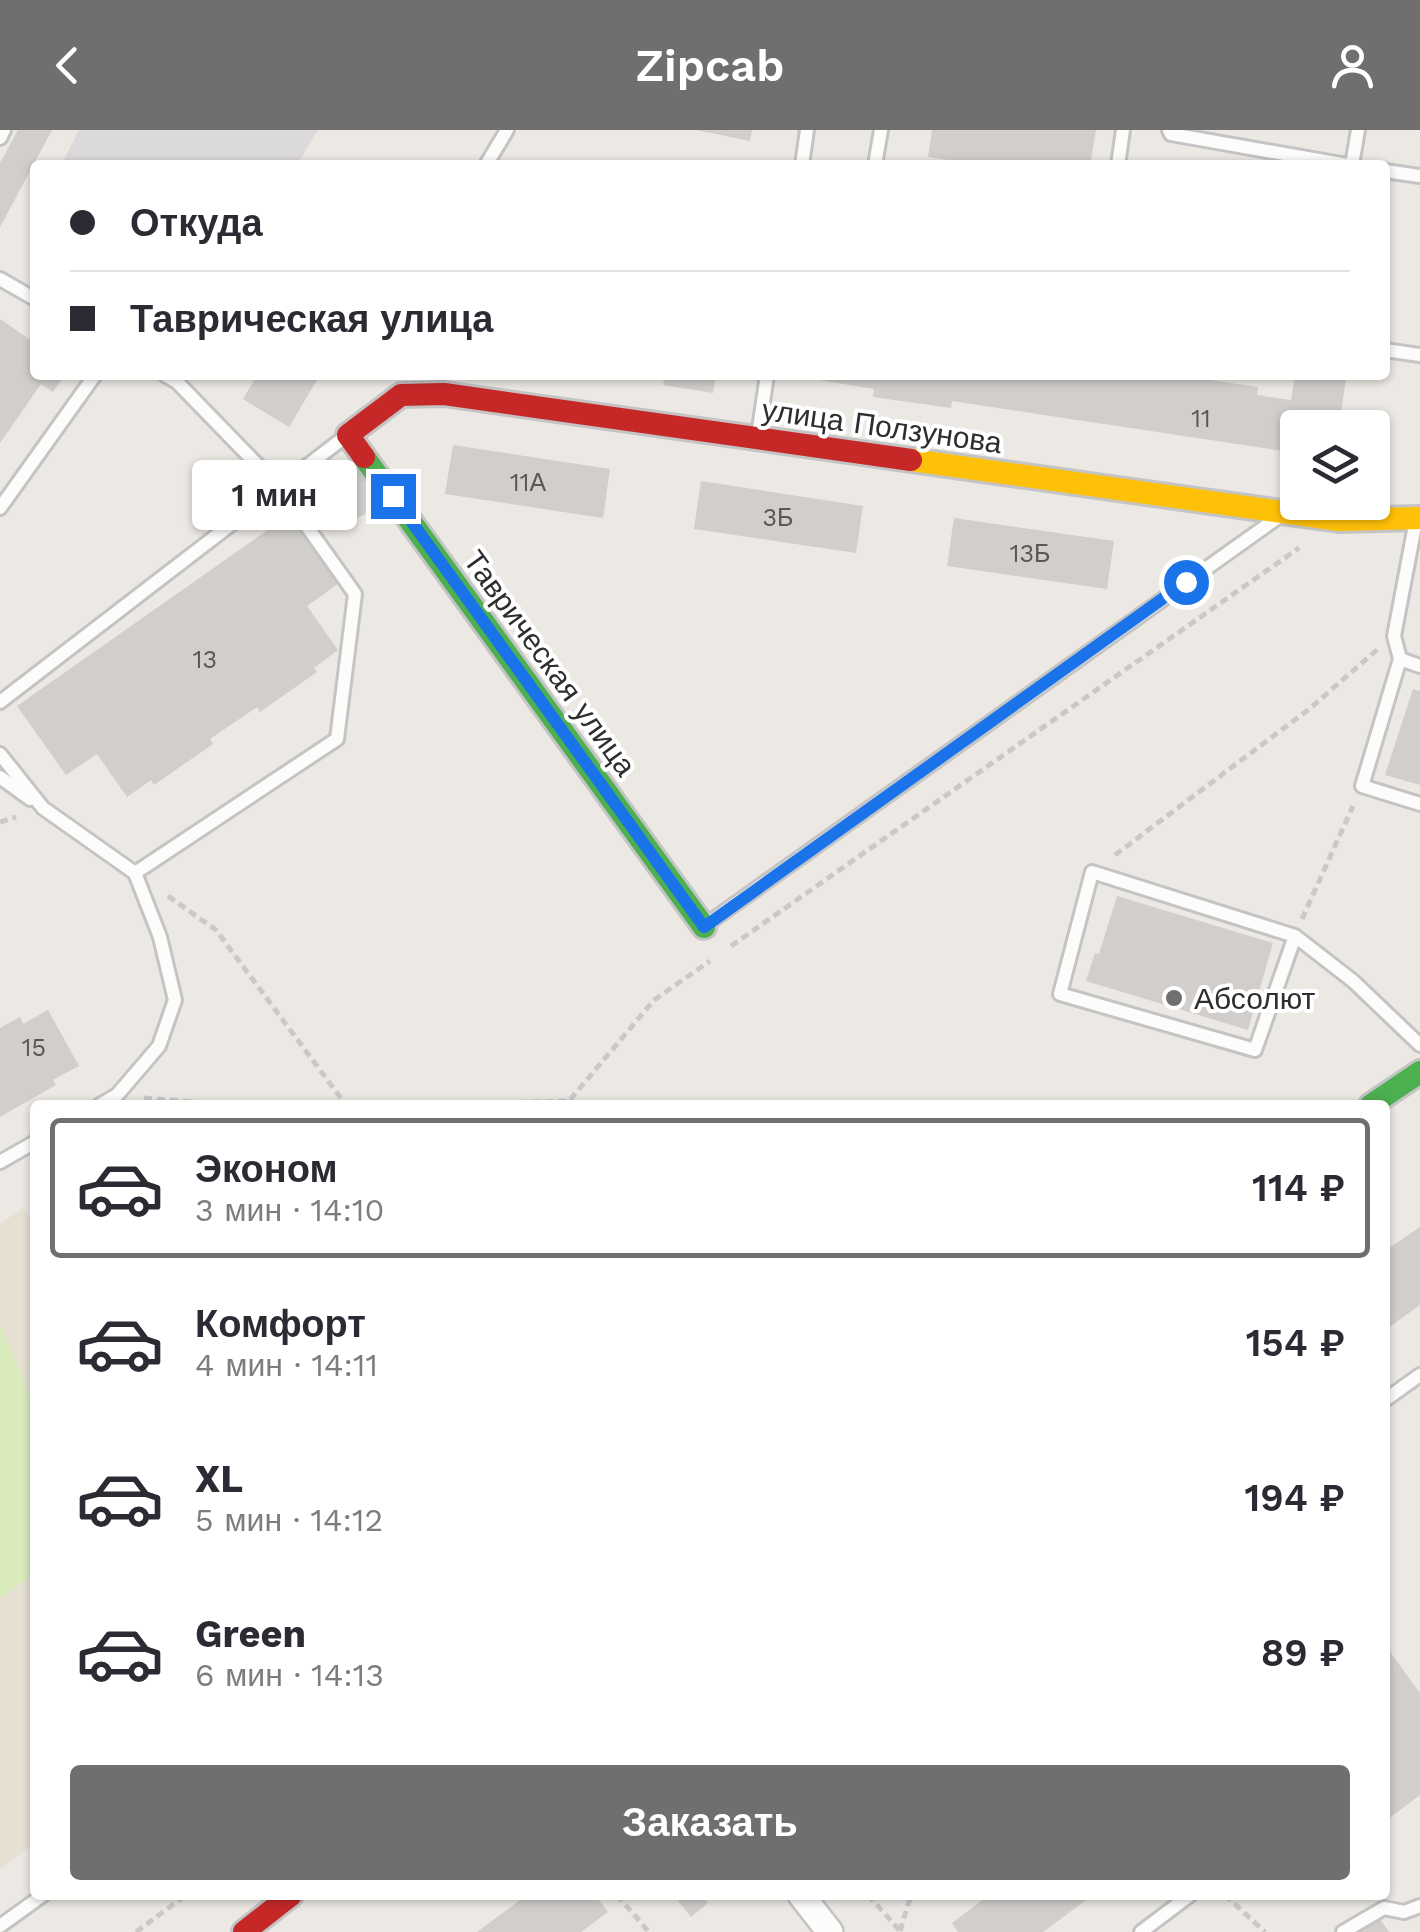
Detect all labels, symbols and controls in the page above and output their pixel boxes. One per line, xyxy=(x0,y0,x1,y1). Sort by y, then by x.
icon: back xyxy=(40,38,95,93)
icon: person xyxy=(1325,38,1380,93)
text: Zipcab xyxy=(636,39,784,92)
text: Откуда xyxy=(130,201,263,245)
text: Таврическая улица xyxy=(130,297,493,341)
street label: улица Ползунова xyxy=(760,392,1004,460)
house number: 11 xyxy=(1191,404,1211,433)
map controls xyxy=(1280,410,1390,520)
button: layers xyxy=(1280,410,1390,520)
callout: 1 мин xyxy=(193,461,358,531)
house number: 11А xyxy=(510,468,546,497)
route end xyxy=(371,474,416,519)
text: 1 мин xyxy=(232,476,317,514)
house number: 3Б xyxy=(763,503,793,532)
house number: 13Б xyxy=(1010,539,1050,568)
street label: Таврическая улица xyxy=(457,544,644,783)
route start xyxy=(1164,560,1209,605)
house number: 13 xyxy=(193,645,217,674)
place label: Абсолют xyxy=(1194,981,1316,1016)
marker: Абсолют xyxy=(1163,987,1185,1009)
house number: 15 xyxy=(22,1033,46,1062)
icon: car xyxy=(75,1143,165,1233)
text: Эконом xyxy=(195,1147,338,1191)
text: 114 ₽ xyxy=(1252,1166,1345,1210)
text: 3 мин · 14:10 xyxy=(195,1191,384,1229)
icon: car xyxy=(75,1298,165,1388)
text: Комфорт xyxy=(195,1302,366,1346)
text: 154 ₽ xyxy=(1246,1321,1345,1365)
text: 4 мин · 14:11 xyxy=(195,1346,378,1384)
icon: car xyxy=(75,1453,165,1543)
text: XL xyxy=(195,1457,243,1501)
text: 194 ₽ xyxy=(1244,1476,1345,1520)
text: 5 мин · 14:12 xyxy=(195,1501,383,1539)
icon: car xyxy=(75,1608,165,1698)
text: Green xyxy=(195,1612,306,1656)
text: 89 ₽ xyxy=(1261,1631,1345,1675)
text: 6 мин · 14:13 xyxy=(195,1656,384,1694)
button: Заказать xyxy=(70,1765,1350,1880)

